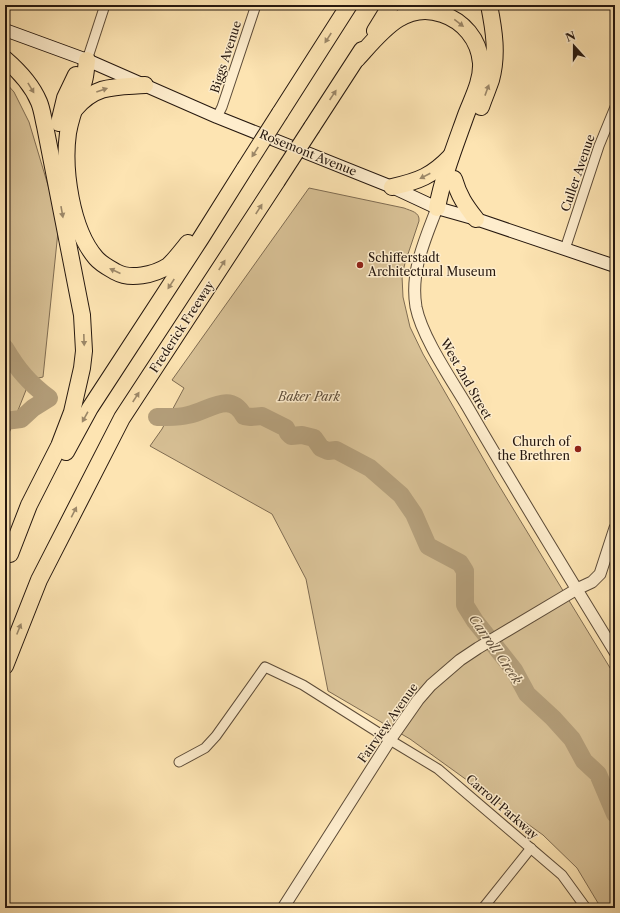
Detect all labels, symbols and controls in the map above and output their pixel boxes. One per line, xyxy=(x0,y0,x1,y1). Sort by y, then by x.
street label: Biggs Avenue xyxy=(207,19,244,95)
one-way arrow xyxy=(454,19,465,27)
north arrow xyxy=(554,26,594,66)
text: N xyxy=(563,28,578,45)
one-way arrow xyxy=(324,33,332,43)
one-way arrow xyxy=(27,82,34,94)
one-way arrow xyxy=(484,83,490,95)
one-way arrow xyxy=(96,87,108,93)
one-way arrow xyxy=(329,89,337,100)
street label: Rosemont Avenue xyxy=(257,126,359,179)
street label: Culler Avenue xyxy=(557,132,598,213)
one-way arrow xyxy=(251,147,259,157)
one-way arrow xyxy=(419,173,431,180)
one-way arrow xyxy=(255,204,263,214)
one-way arrow xyxy=(60,206,66,219)
place label: Schifferstadt Architectural Museum xyxy=(367,250,496,279)
one-way arrow xyxy=(219,259,226,271)
marker: Schifferstadt Architectural Museum xyxy=(355,260,365,270)
one-way arrow xyxy=(110,268,121,274)
street label: Frederick Freeway xyxy=(146,278,217,375)
one-way arrow xyxy=(167,279,175,289)
one-way arrow xyxy=(80,334,87,346)
street label: West 2nd Street xyxy=(437,335,496,422)
park label: Baker Park xyxy=(277,389,341,404)
one-way arrow xyxy=(132,392,140,403)
one-way arrow xyxy=(82,411,88,423)
place label: Church of the Brethren xyxy=(497,434,572,463)
marker: Church of the Brethren xyxy=(573,444,583,454)
one-way arrow xyxy=(71,506,77,517)
water label: Carroll Creek xyxy=(466,611,526,687)
one-way arrow xyxy=(17,623,23,635)
street label: Fairview Avenue xyxy=(354,680,421,766)
street label: Carroll Parkway xyxy=(463,771,542,842)

